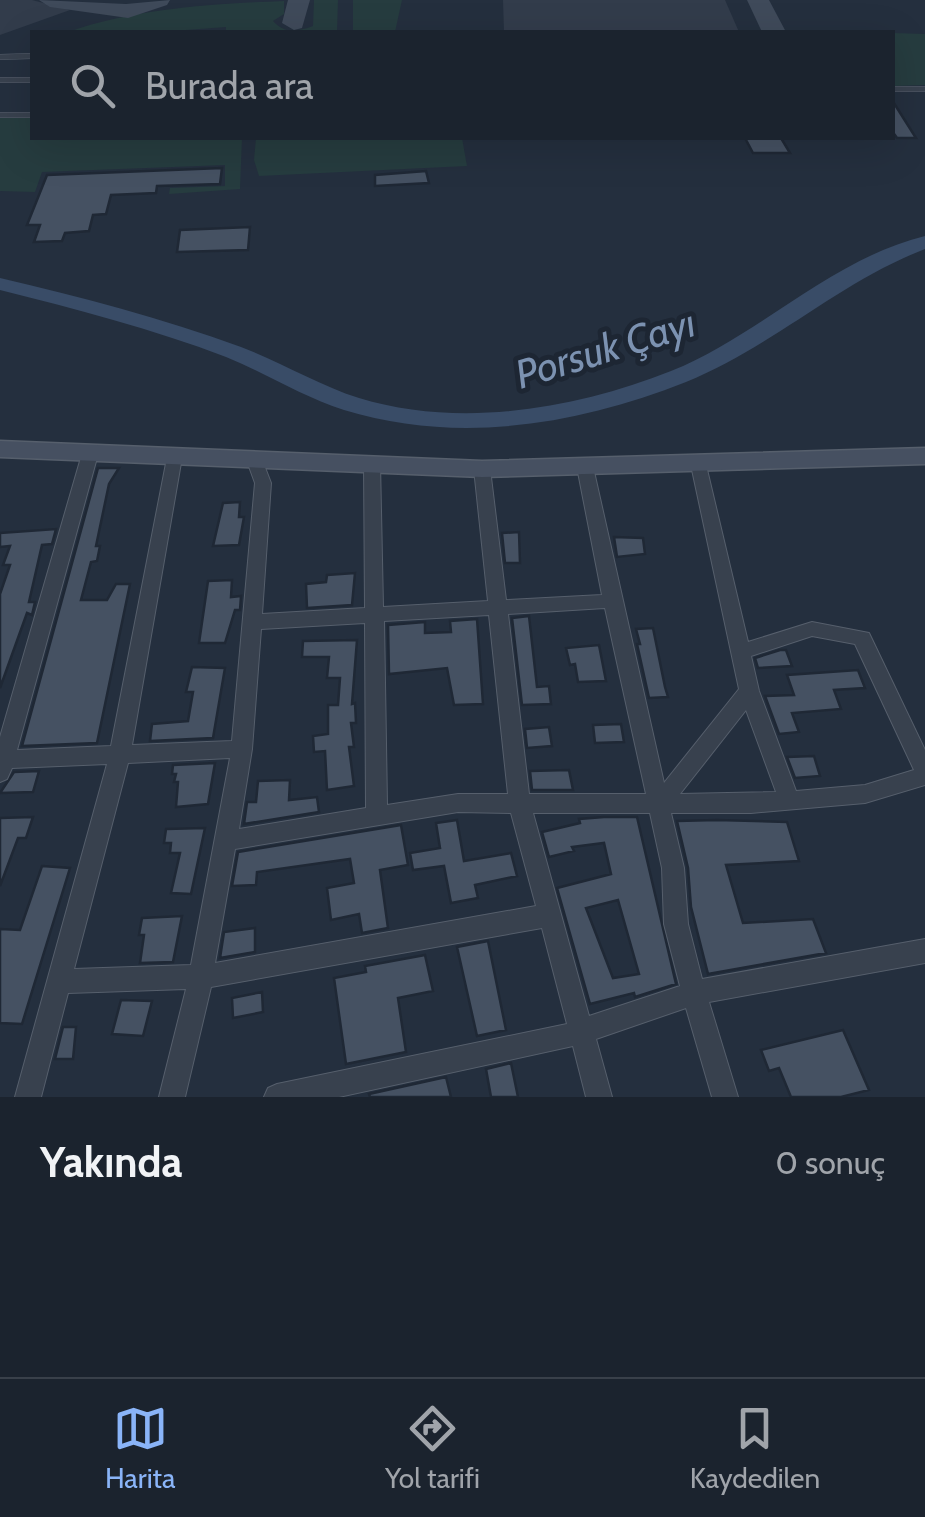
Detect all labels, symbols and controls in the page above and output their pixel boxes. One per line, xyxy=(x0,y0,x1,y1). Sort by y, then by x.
search box xyxy=(30,30,895,140)
icon: search xyxy=(65,58,120,113)
text: Burada ara xyxy=(145,62,314,109)
water label: Porsuk Çayı xyxy=(509,297,701,399)
text: Yakında xyxy=(40,1136,182,1188)
text: 0 sonuç xyxy=(775,1143,885,1182)
tab: Harita xyxy=(105,1401,175,1495)
tab: Yol tarifi xyxy=(385,1401,480,1495)
tab: Kaydedilen xyxy=(690,1401,820,1495)

